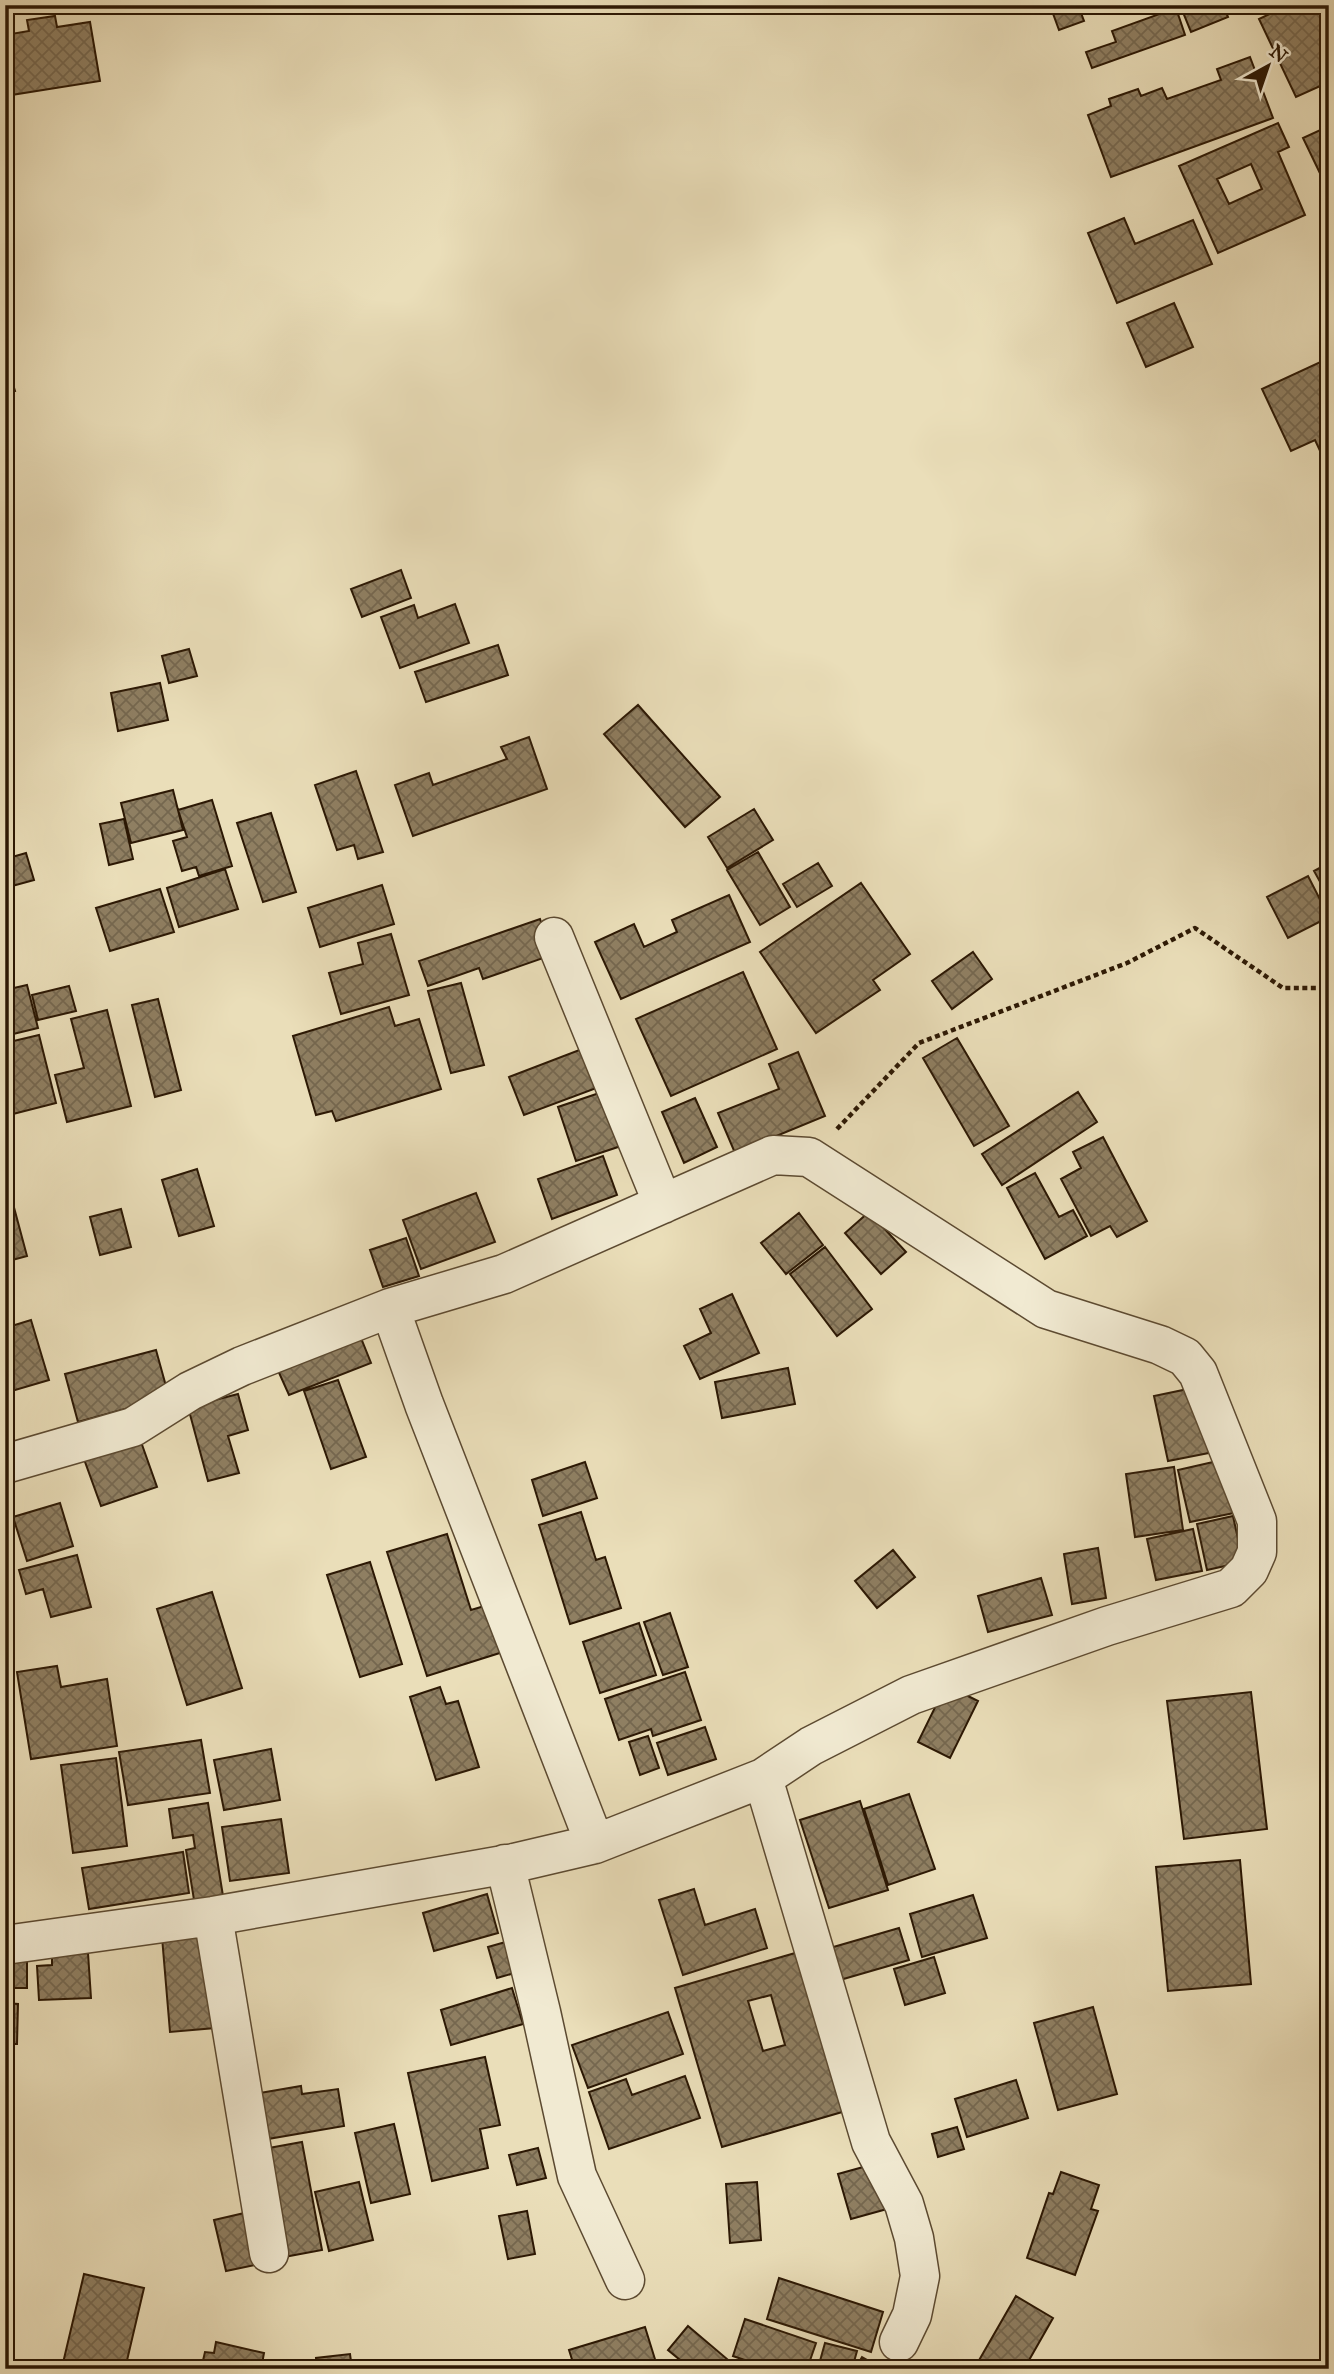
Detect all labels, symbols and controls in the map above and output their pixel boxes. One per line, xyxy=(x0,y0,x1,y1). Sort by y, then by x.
north arrow xyxy=(1232,32,1302,102)
text: N xyxy=(1265,39,1292,67)

